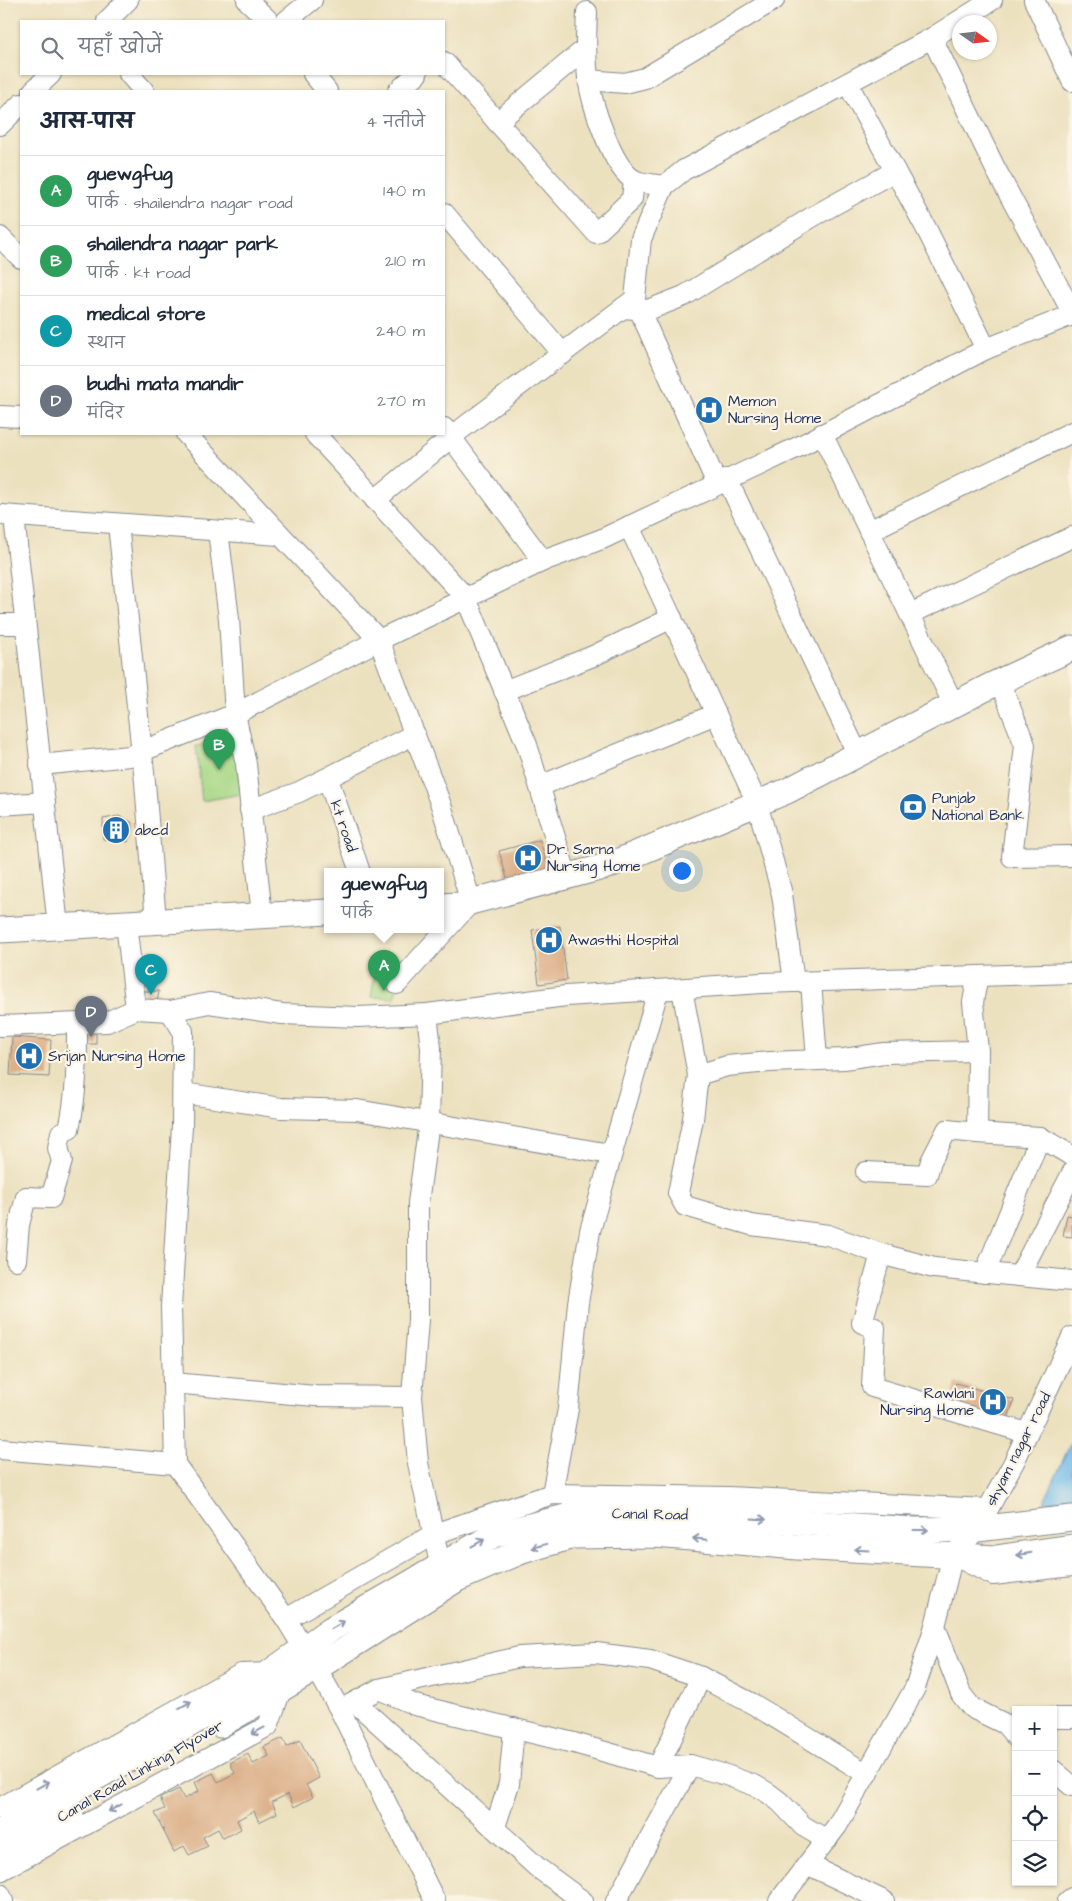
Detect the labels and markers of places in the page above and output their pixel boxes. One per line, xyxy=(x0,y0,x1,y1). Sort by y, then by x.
place label: Memon Nursing Home xyxy=(728,391,822,430)
hospital icon: Memon Nursing Home xyxy=(694,395,724,425)
pin: B xyxy=(203,729,235,770)
place label: Punjab National Bank xyxy=(932,788,1024,826)
bank icon: Punjab National Bank xyxy=(898,792,928,822)
building icon: abcd xyxy=(101,815,131,845)
place label: abcd xyxy=(135,820,169,841)
place label: Dr. Sarna Nursing Home xyxy=(547,839,641,878)
hospital icon: Dr. Sarna Nursing Home xyxy=(513,843,543,873)
hospital icon: Awasthi Hospital xyxy=(534,925,564,955)
place label: Awasthi Hospital xyxy=(568,930,678,951)
pin: A xyxy=(368,950,400,991)
pin: C xyxy=(135,954,167,995)
pin: D xyxy=(75,996,107,1037)
hospital icon: Srijan Nursing Home xyxy=(14,1041,44,1071)
place label: Srijan Nursing Home xyxy=(48,1046,186,1068)
place label: Rawlani Nursing Home xyxy=(880,1383,975,1422)
hospital icon: Rawlani Nursing Home xyxy=(978,1387,1008,1417)

